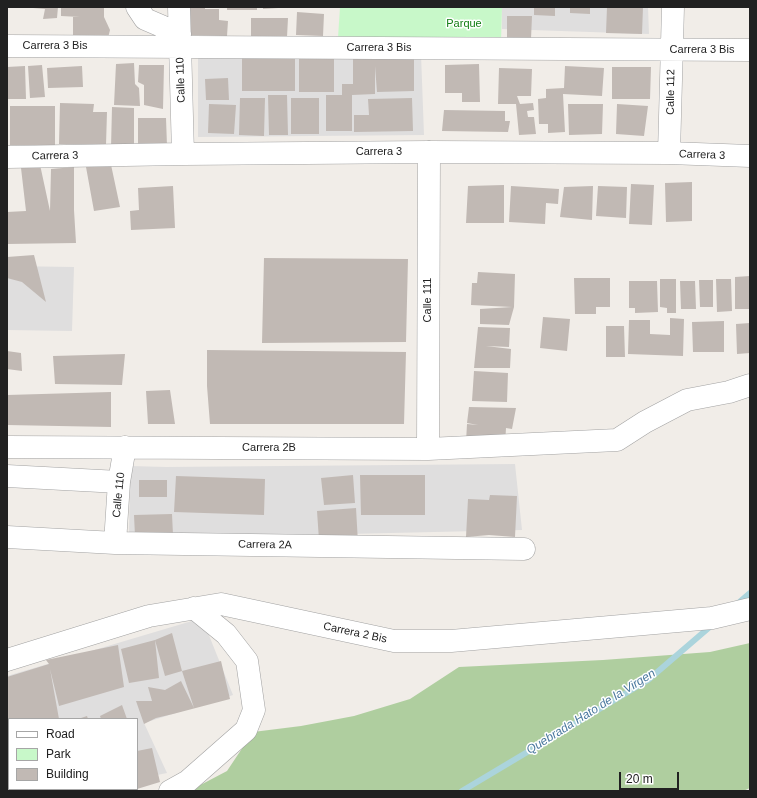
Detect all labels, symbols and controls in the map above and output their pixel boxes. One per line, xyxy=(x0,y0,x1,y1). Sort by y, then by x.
park label: Parque xyxy=(446,17,482,31)
street label: Carrera 3 Bis xyxy=(23,39,87,53)
street label: Carrera 3 Bis xyxy=(347,41,411,55)
street label: Carrera 3 Bis xyxy=(670,43,734,57)
street label: Calle 110 xyxy=(174,57,188,103)
street label: Calle 112 xyxy=(664,69,678,115)
street label: Carrera 3 xyxy=(356,145,402,159)
street label: Carrera 3 xyxy=(679,148,725,162)
street label: Carrera 3 xyxy=(32,149,78,163)
street label: Calle 111 xyxy=(421,278,435,322)
street label: Carrera 2B xyxy=(242,441,296,455)
street label: Calle 110 xyxy=(110,472,128,518)
street label: Carrera 2A xyxy=(238,538,292,552)
street label: Carrera 2 Bis xyxy=(322,620,388,646)
water label: Quebrada Hato de la Virgen xyxy=(524,666,658,758)
legend xyxy=(8,718,138,790)
text: Road xyxy=(46,727,75,741)
text: Park xyxy=(46,747,71,761)
scale bar xyxy=(621,764,681,790)
text: Building xyxy=(46,767,89,781)
text: 20 m xyxy=(626,772,653,786)

